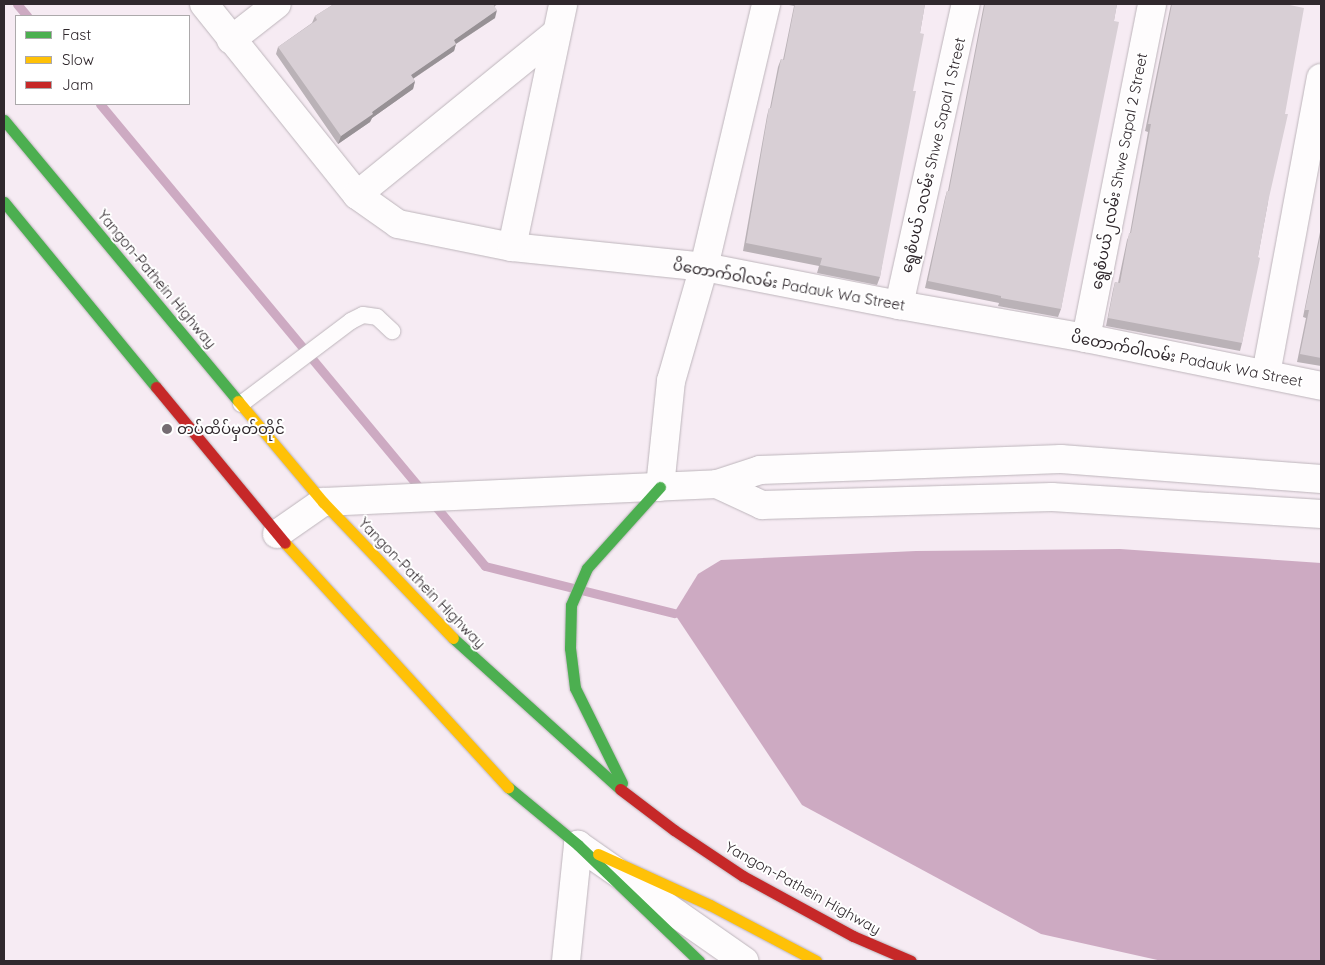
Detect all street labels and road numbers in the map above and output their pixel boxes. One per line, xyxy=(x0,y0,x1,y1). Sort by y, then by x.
street label: ရွေစံပယ် ၁လမ်း Shwe Sapal 1 Street xyxy=(897,35,969,275)
street label: ရွေစံပယ်၂လမ်း Shwe Sapal 2 Street xyxy=(1087,51,1151,291)
street label: Yangon-Pathein Highway xyxy=(94,206,220,352)
street label: ပိတောက်ဝါလမ်း Padauk Wa Street xyxy=(671,256,907,314)
street label: ပိတောက်ဝါလမ်း Padauk Wa Street xyxy=(1070,328,1304,390)
street label: Yangon-Pathein Highway xyxy=(355,514,489,652)
street label: Yangon-Pathein Highway xyxy=(722,838,884,938)

